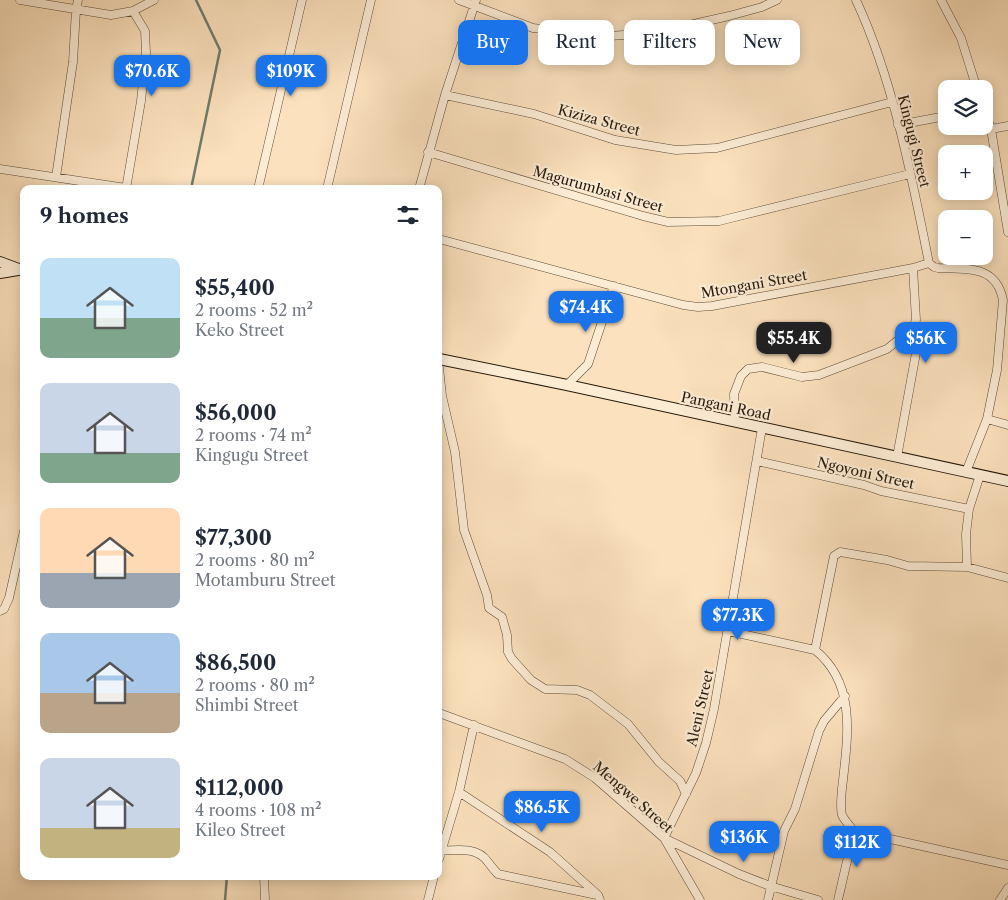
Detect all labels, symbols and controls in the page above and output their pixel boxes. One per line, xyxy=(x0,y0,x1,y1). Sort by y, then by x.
chip: Buy xyxy=(458,20,528,65)
chip: Rent xyxy=(538,20,614,65)
chip: Filters xyxy=(624,20,715,65)
chip: New xyxy=(725,20,800,65)
pin: $70.6K xyxy=(111,54,193,97)
pin: $109K xyxy=(256,54,326,97)
text: $70.6K xyxy=(125,61,179,81)
text: $109K xyxy=(267,61,315,81)
map controls xyxy=(938,80,993,265)
button: layers xyxy=(938,80,993,135)
street label: Kingugi Street xyxy=(894,93,934,189)
street label: Kiziza Street xyxy=(556,100,642,140)
button: + xyxy=(938,145,993,200)
street label: Magurumbasi Street xyxy=(531,162,665,216)
icon: filters xyxy=(394,201,422,229)
text: 9 homes xyxy=(40,203,129,228)
button: − xyxy=(938,210,993,265)
street label: Mtongani Street xyxy=(700,266,808,302)
text: $55,400 xyxy=(195,275,275,300)
icon: home xyxy=(80,278,140,338)
pin: $74.4K xyxy=(545,290,627,333)
text: $74.4K xyxy=(560,297,612,317)
text: 2 rooms · 52 m² xyxy=(195,300,313,320)
text: Keko Street xyxy=(195,320,284,340)
pin: $55.4K xyxy=(753,322,835,364)
pin: $56K xyxy=(896,322,956,364)
text: $55.4K xyxy=(767,328,821,348)
text: $56K xyxy=(906,328,946,348)
street label: Pangani Road xyxy=(679,388,773,424)
text: $56,000 xyxy=(195,400,277,425)
icon: home xyxy=(80,403,140,463)
text: 2 rooms · 74 m² xyxy=(195,425,312,445)
text: Kingugu Street xyxy=(195,445,309,465)
street label: Ngoyoni Street xyxy=(816,453,916,493)
text: $77,300 xyxy=(195,525,272,550)
icon: home xyxy=(80,528,140,588)
text: 2 rooms · 80 m² xyxy=(195,550,315,570)
text: Motamburu Street xyxy=(195,570,335,590)
pin: $77.3K xyxy=(697,598,779,641)
text: $77.3K xyxy=(712,605,764,625)
text: $86,500 xyxy=(195,650,276,675)
icon: home xyxy=(80,653,140,713)
street label: Aleni Street xyxy=(682,668,718,749)
text: 2 rooms · 80 m² xyxy=(195,675,315,695)
text: Shimbi Street xyxy=(195,695,299,715)
street label: Mengwe Street xyxy=(589,757,677,837)
text: $112,000 xyxy=(195,775,284,800)
icon: home xyxy=(80,778,140,838)
pin: $86.5K xyxy=(501,790,583,833)
text: $86.5K xyxy=(515,797,569,817)
text: 4 rooms · 108 m² xyxy=(195,800,322,820)
text: Kileo Street xyxy=(195,820,285,840)
pin: $136K xyxy=(709,820,779,863)
pin: $112K xyxy=(822,826,892,868)
text: $136K xyxy=(720,827,768,847)
text: $112K xyxy=(834,832,880,852)

